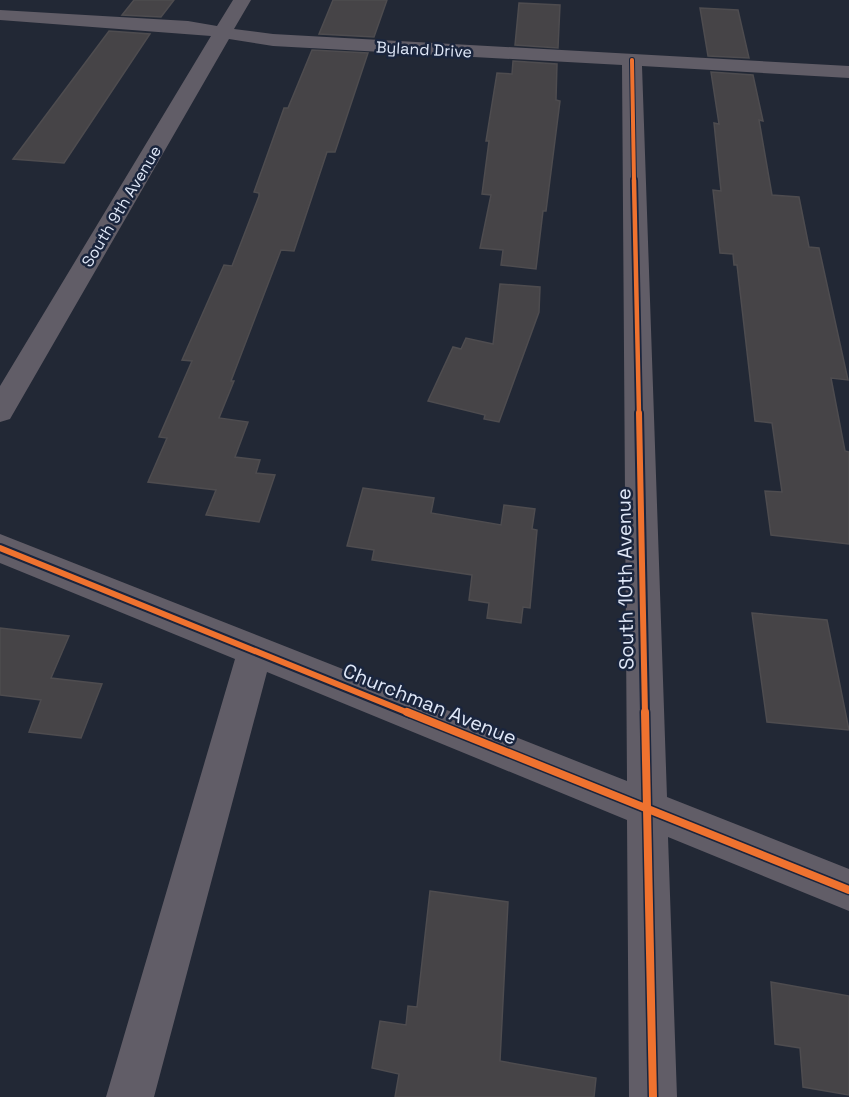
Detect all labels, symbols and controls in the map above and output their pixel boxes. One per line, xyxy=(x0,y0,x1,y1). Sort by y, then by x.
street label: Byland Drive xyxy=(375,37,472,62)
street label: South 9th Avenue xyxy=(77,142,166,271)
street label: South 10th Avenue xyxy=(610,488,640,670)
street label: Churchman Avenue xyxy=(339,657,521,751)

